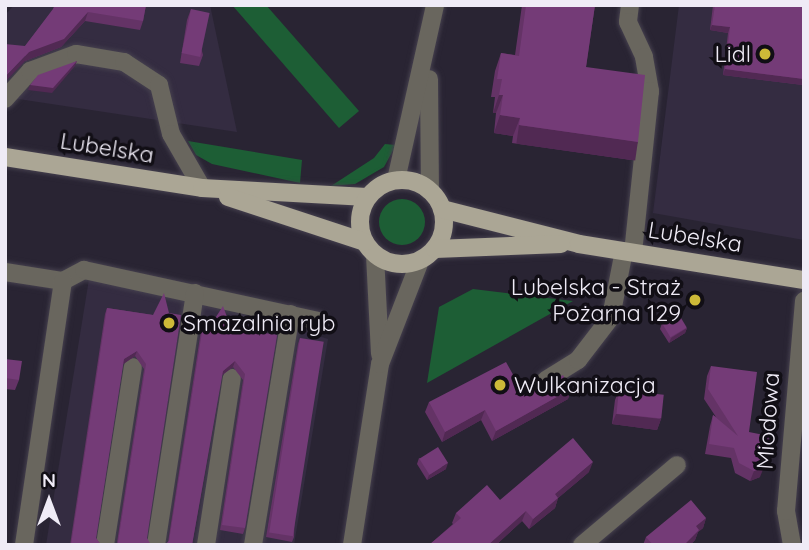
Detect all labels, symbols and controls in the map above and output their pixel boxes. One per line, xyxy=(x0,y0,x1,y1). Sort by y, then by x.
place label: Lidl xyxy=(715,40,751,68)
marker: Lidl xyxy=(757,46,773,62)
street label: Lubelska xyxy=(58,127,156,169)
street label: Lubelska xyxy=(646,216,744,258)
place label: Lubelska - Straż Pożarna 129 xyxy=(511,273,681,327)
marker: Lubelska - Straż Pożarna 129 xyxy=(687,292,703,308)
place label: Smazalnia ryb xyxy=(183,309,335,337)
marker: Smazalnia ryb xyxy=(161,315,177,331)
place label: Wulkanizacja xyxy=(514,371,656,399)
street label: Miodowa xyxy=(751,372,785,470)
marker: Wulkanizacja xyxy=(492,377,508,393)
north arrow xyxy=(14,466,84,536)
text: N xyxy=(42,468,56,492)

